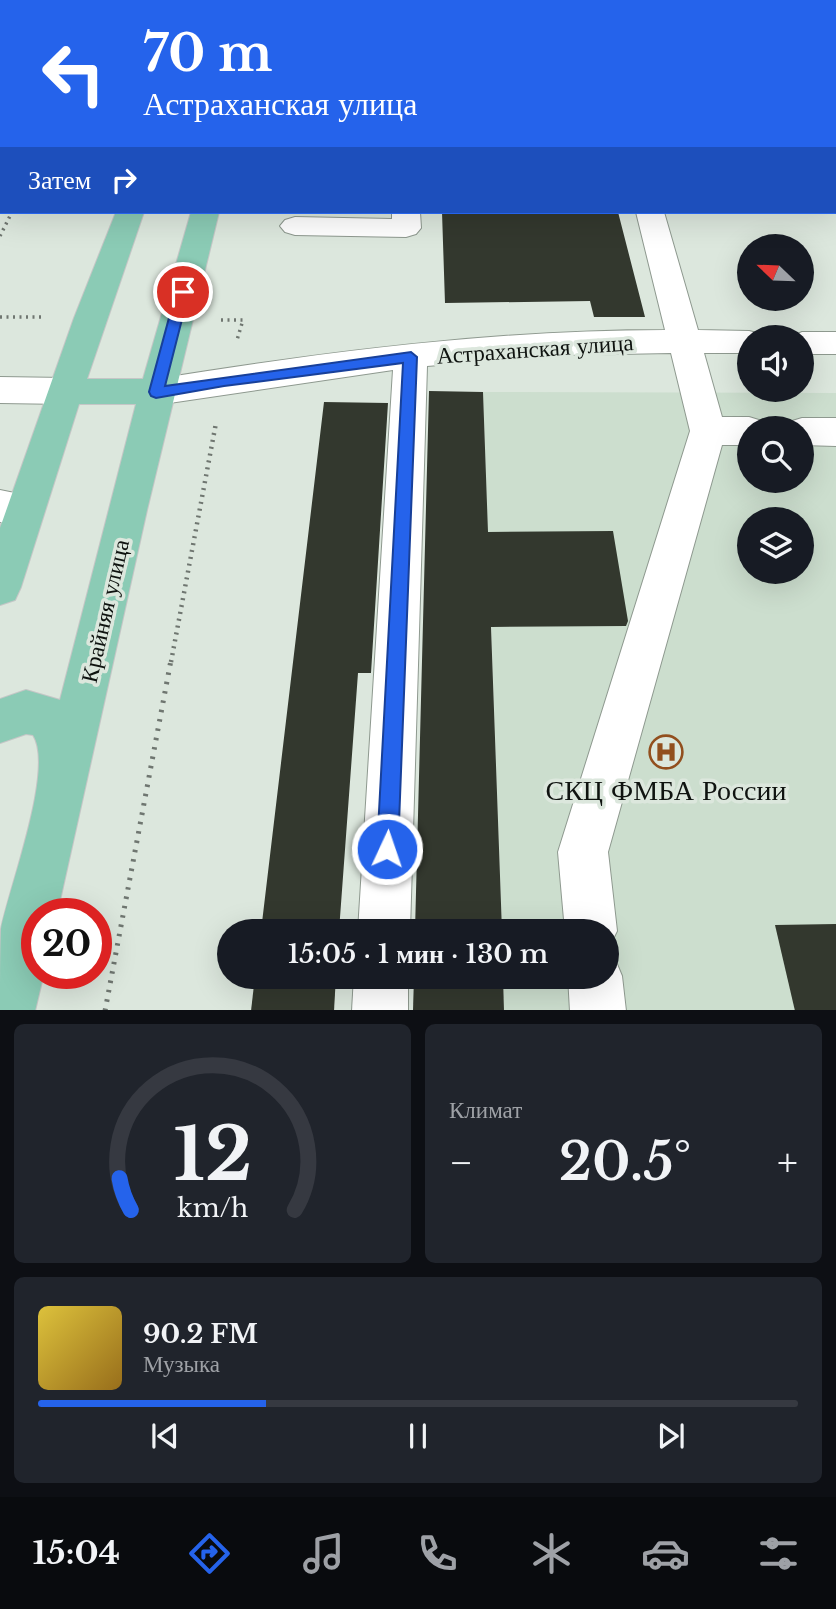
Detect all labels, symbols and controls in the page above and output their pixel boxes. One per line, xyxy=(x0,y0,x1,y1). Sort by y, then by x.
text: 70 m xyxy=(143,23,273,84)
icon: left xyxy=(28,28,119,119)
text: Астраханская улица xyxy=(143,84,417,124)
icon: right xyxy=(105,161,143,199)
text: Затем xyxy=(28,164,91,196)
north arrow xyxy=(737,234,814,312)
map controls xyxy=(737,234,814,584)
pin xyxy=(153,262,213,322)
icon: arrive xyxy=(164,273,202,311)
button: sound xyxy=(737,325,814,402)
street label: Астраханская улица xyxy=(436,328,634,370)
button: search xyxy=(737,416,814,493)
button: layers xyxy=(737,507,814,584)
street label: Крайняя улица xyxy=(75,537,135,685)
hospital icon: СКЦ ФМБА России xyxy=(647,733,685,771)
place label: СКЦ ФМБА России xyxy=(546,773,787,808)
position arrow xyxy=(350,812,424,886)
speed limit sign: 20 xyxy=(21,898,112,989)
text: 15:05 · 1 мин · 130 m xyxy=(288,938,548,970)
text: Климат xyxy=(449,1096,522,1124)
text: 12 xyxy=(173,1109,252,1200)
text: 20.5° xyxy=(559,1130,691,1194)
text: − xyxy=(449,1139,473,1186)
text: + xyxy=(777,1139,798,1186)
text: km/h xyxy=(177,1192,248,1223)
text: 90.2 FM xyxy=(143,1318,258,1350)
text: Музыка xyxy=(143,1350,220,1378)
icon: previous xyxy=(146,1417,184,1455)
icon: pause xyxy=(399,1417,437,1455)
icon: next xyxy=(652,1417,690,1455)
icon: directions xyxy=(185,1529,234,1578)
icon: music xyxy=(299,1529,348,1578)
icon: phone xyxy=(413,1529,462,1578)
icon: climate xyxy=(527,1529,576,1578)
icon: car xyxy=(641,1529,690,1578)
icon: filters xyxy=(754,1529,803,1578)
text: 15:04 xyxy=(32,1533,120,1573)

